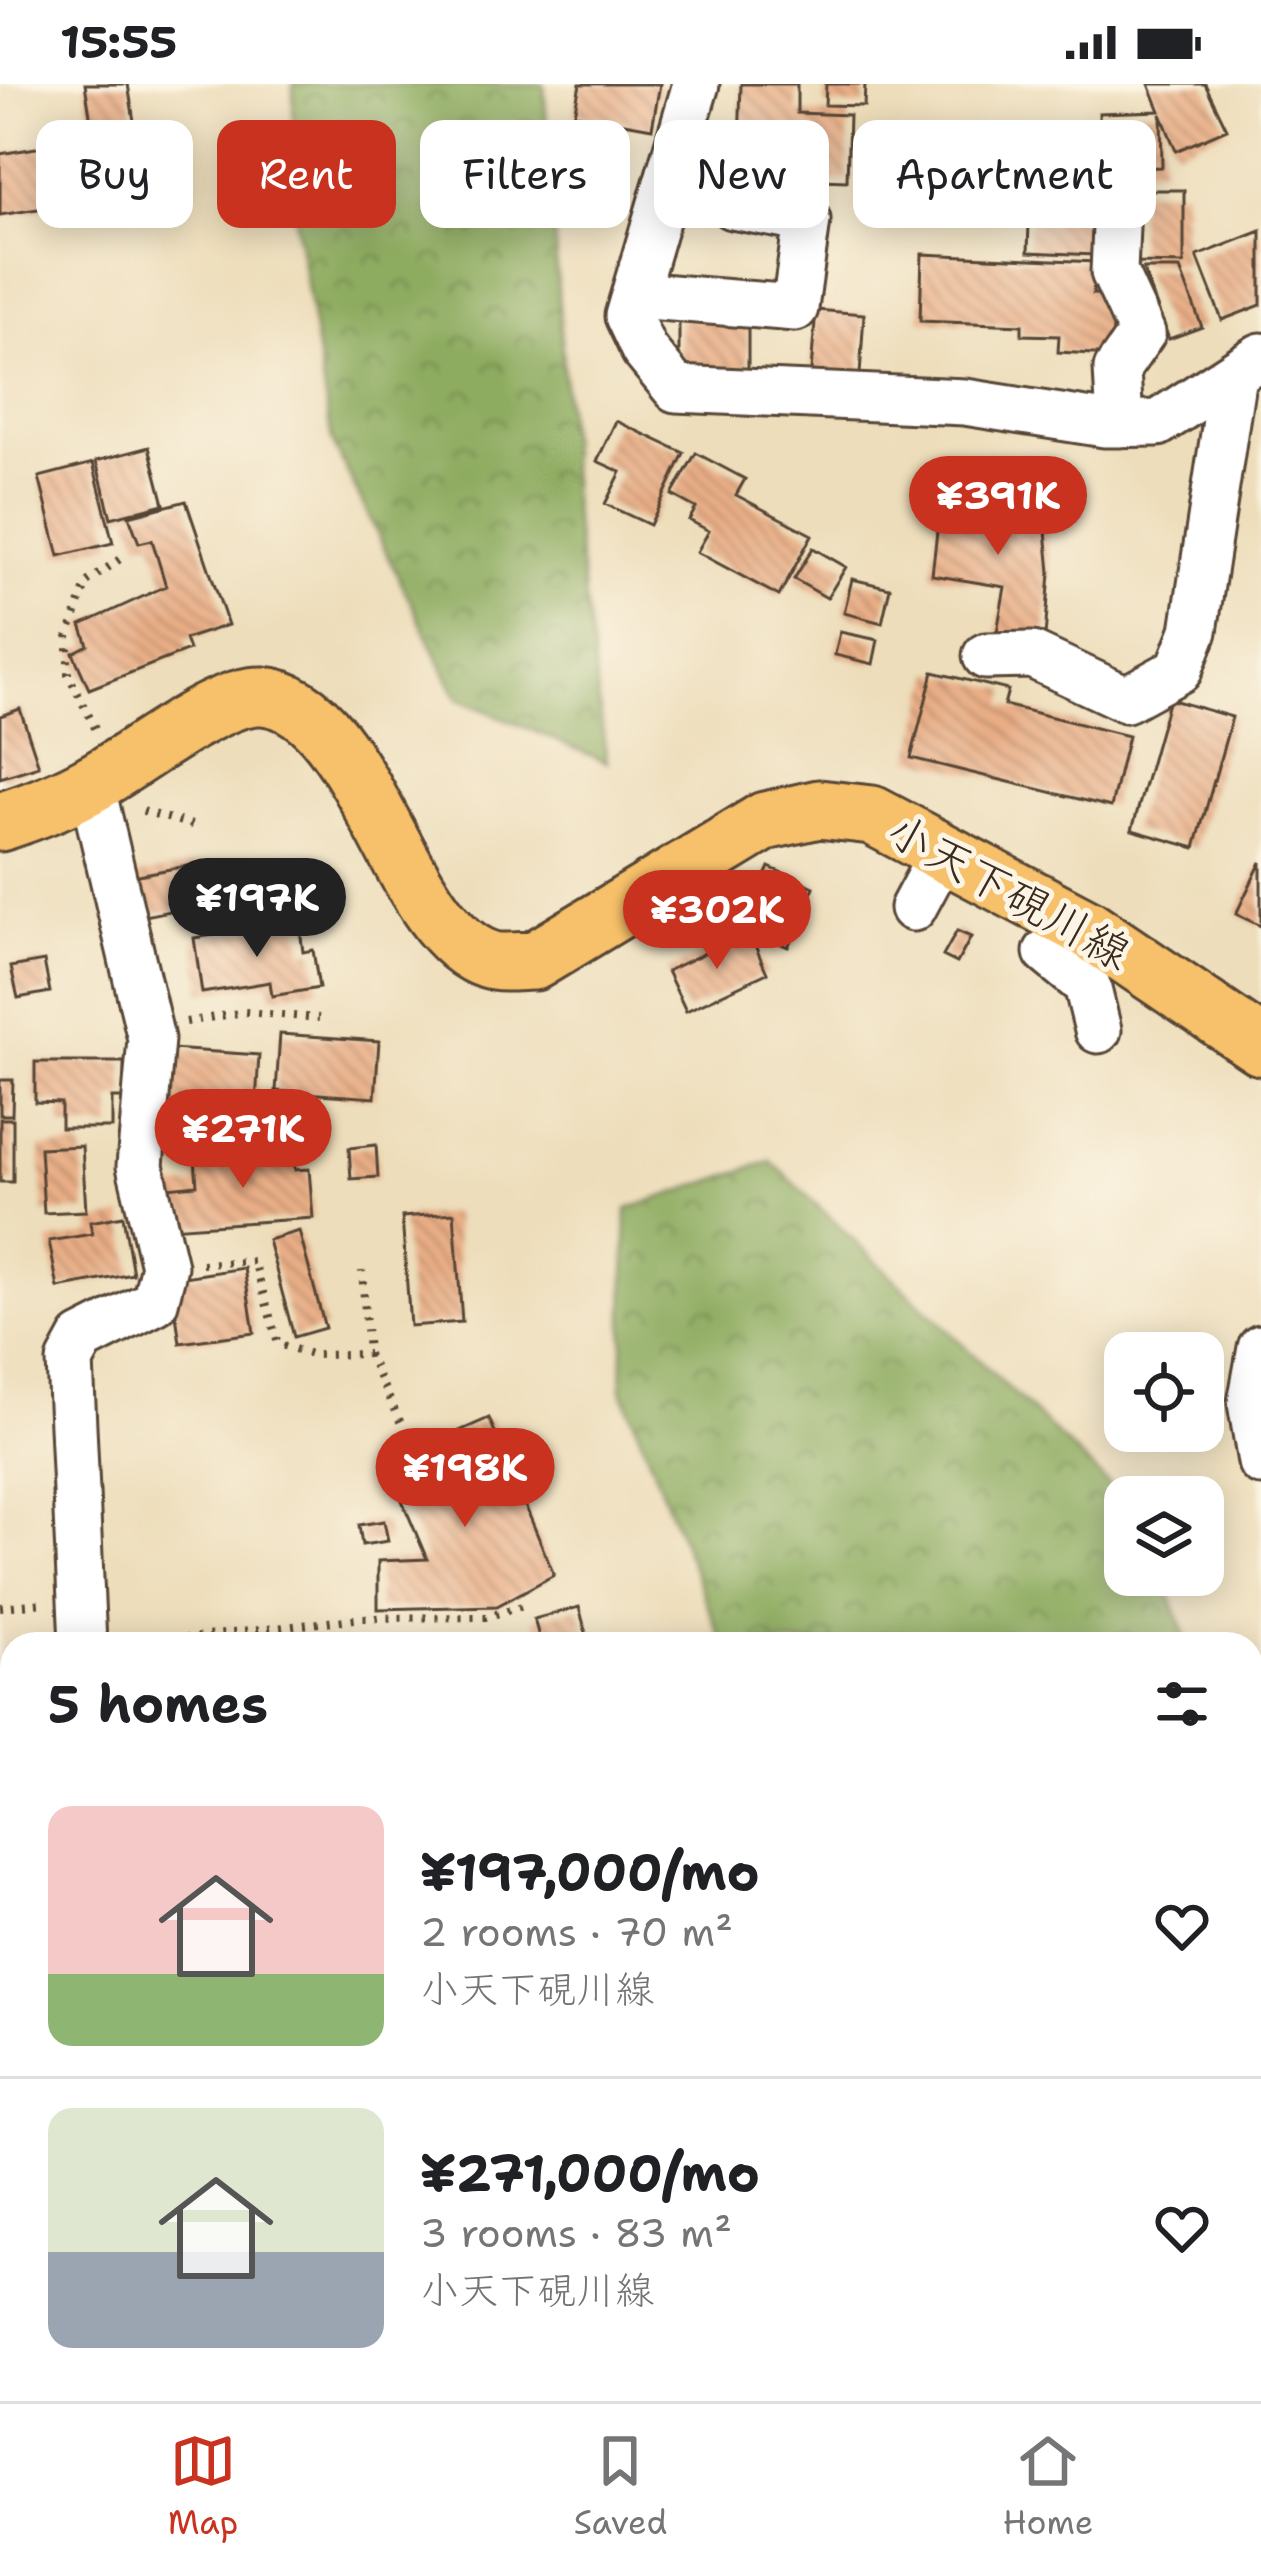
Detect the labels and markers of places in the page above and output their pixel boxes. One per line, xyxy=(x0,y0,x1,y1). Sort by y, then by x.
pin: ¥391K xyxy=(914,456,1082,558)
pin: ¥197K xyxy=(173,858,341,960)
pin: ¥302K xyxy=(633,870,801,972)
pin: ¥271K xyxy=(159,1089,327,1191)
pin: ¥198K xyxy=(381,1428,549,1530)

